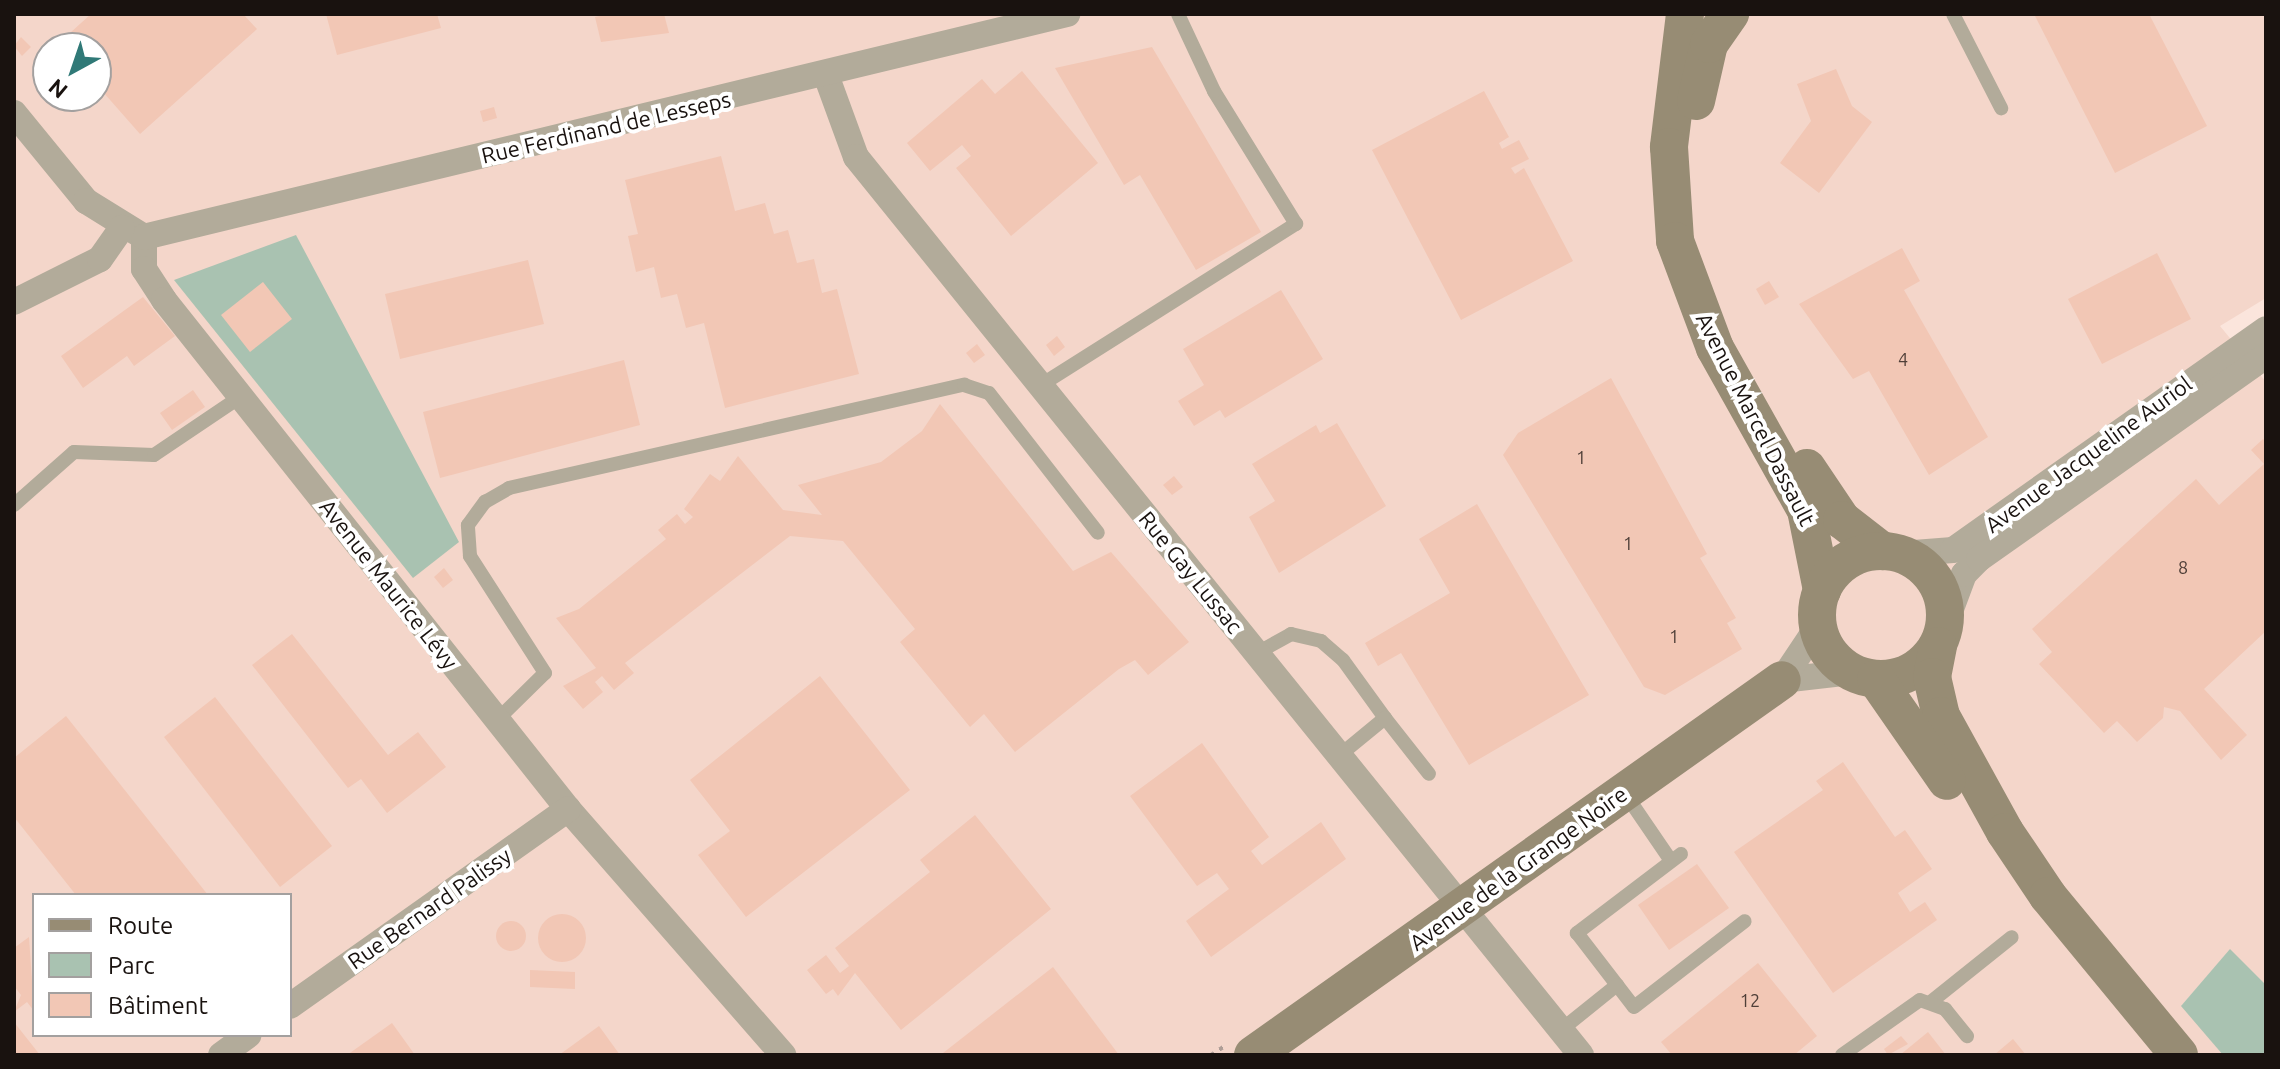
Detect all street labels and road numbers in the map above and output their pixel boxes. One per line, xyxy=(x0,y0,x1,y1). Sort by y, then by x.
street label: Rue Ferdinand de Lesseps xyxy=(479,85,733,169)
street label: Avenue Marcel Dassault xyxy=(1691,308,1821,530)
street label: Avenue Jacqueline Auriol xyxy=(1979,370,2197,538)
street label: Avenue Maurice Lévy xyxy=(314,494,464,674)
street label: Rue Gay Lussac xyxy=(1134,506,1248,638)
street label: Avenue de la Grange Noire xyxy=(1404,780,1632,956)
street label: Rue Bernard Palissy xyxy=(342,842,516,974)

